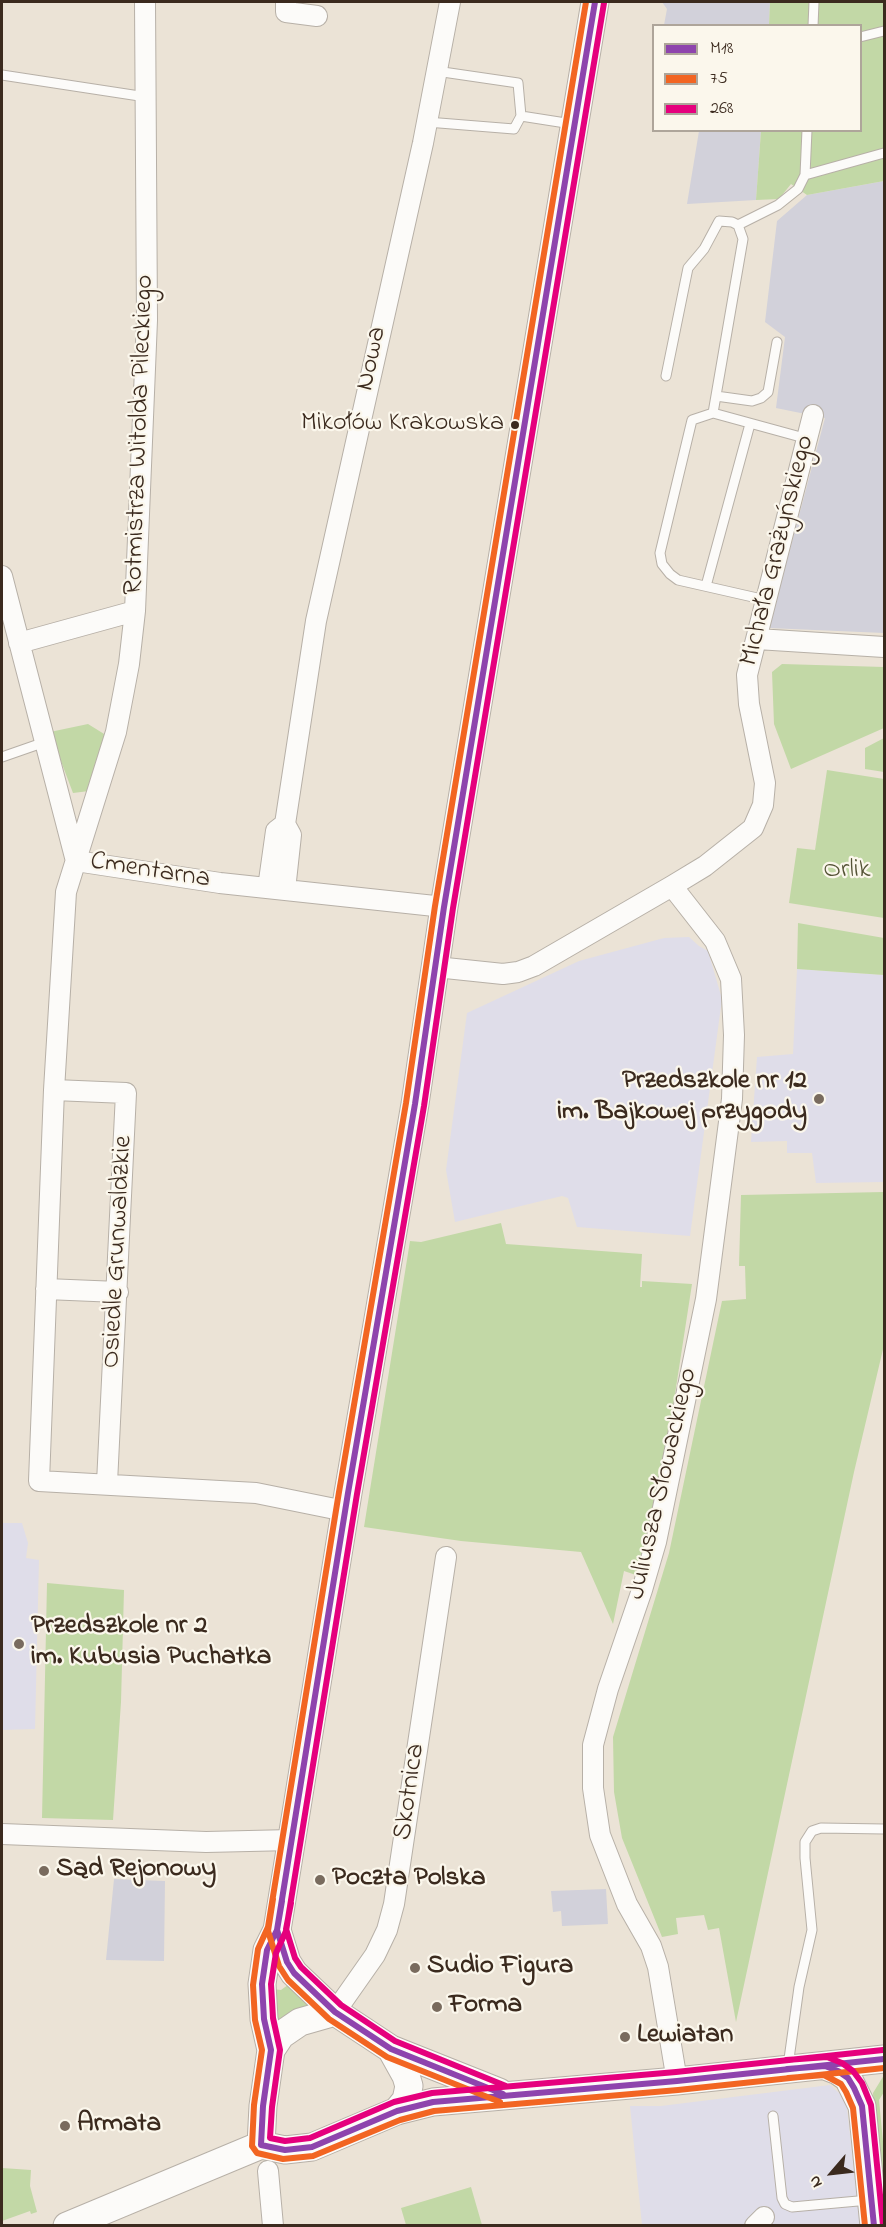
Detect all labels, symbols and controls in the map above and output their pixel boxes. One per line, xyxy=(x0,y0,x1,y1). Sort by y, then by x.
legend xyxy=(652,24,862,132)
text: M18 xyxy=(710,36,733,62)
text: 75 xyxy=(710,66,728,92)
text: 268 xyxy=(710,96,734,122)
street label: Rotmistrza Witolda Pileckiego xyxy=(119,274,163,596)
street label: Nowa xyxy=(350,324,396,394)
place label: Mikołów Krakowska xyxy=(301,409,504,441)
marker: Mikołów Krakowska xyxy=(509,419,521,431)
street label: Michała Grażyńskiego xyxy=(735,432,823,670)
street label: Cmentarna xyxy=(88,847,212,897)
park label: Orlik xyxy=(823,856,871,888)
place label: Przedszkole nr 12 im. Bajkowej przygody xyxy=(557,1067,807,1130)
marker: Przedszkole nr 12 im. Bajkowej przygody xyxy=(812,1092,826,1106)
street label: Osiedle Grunwaldzkie xyxy=(97,1135,141,1369)
street label: Juliusza Słowackiego xyxy=(622,1365,706,1603)
place label: Przedszkole nr 2 im. Kubusia Puchatka xyxy=(31,1612,271,1675)
marker: Przedszkole nr 2 im. Kubusia Puchatka xyxy=(12,1637,26,1651)
street label: Skotnica xyxy=(388,1742,434,1842)
place label: Sąd Rejonowy xyxy=(56,1855,216,1887)
marker: Sąd Rejonowy xyxy=(37,1864,51,1878)
place label: Poczta Polska xyxy=(332,1864,486,1896)
marker: Poczta Polska xyxy=(313,1873,327,1887)
place label: Sudio Figura xyxy=(427,1952,573,1984)
marker: Sudio Figura xyxy=(408,1961,422,1975)
place label: Forma xyxy=(449,1991,522,2023)
marker: Forma xyxy=(430,2000,444,2014)
place label: Lewiatan xyxy=(637,2021,733,2053)
marker: Lewiatan xyxy=(618,2030,632,2044)
place label: Armata xyxy=(77,2110,161,2142)
marker: Armata xyxy=(58,2119,72,2133)
north arrow xyxy=(802,2143,862,2203)
text: N xyxy=(803,2171,829,2192)

